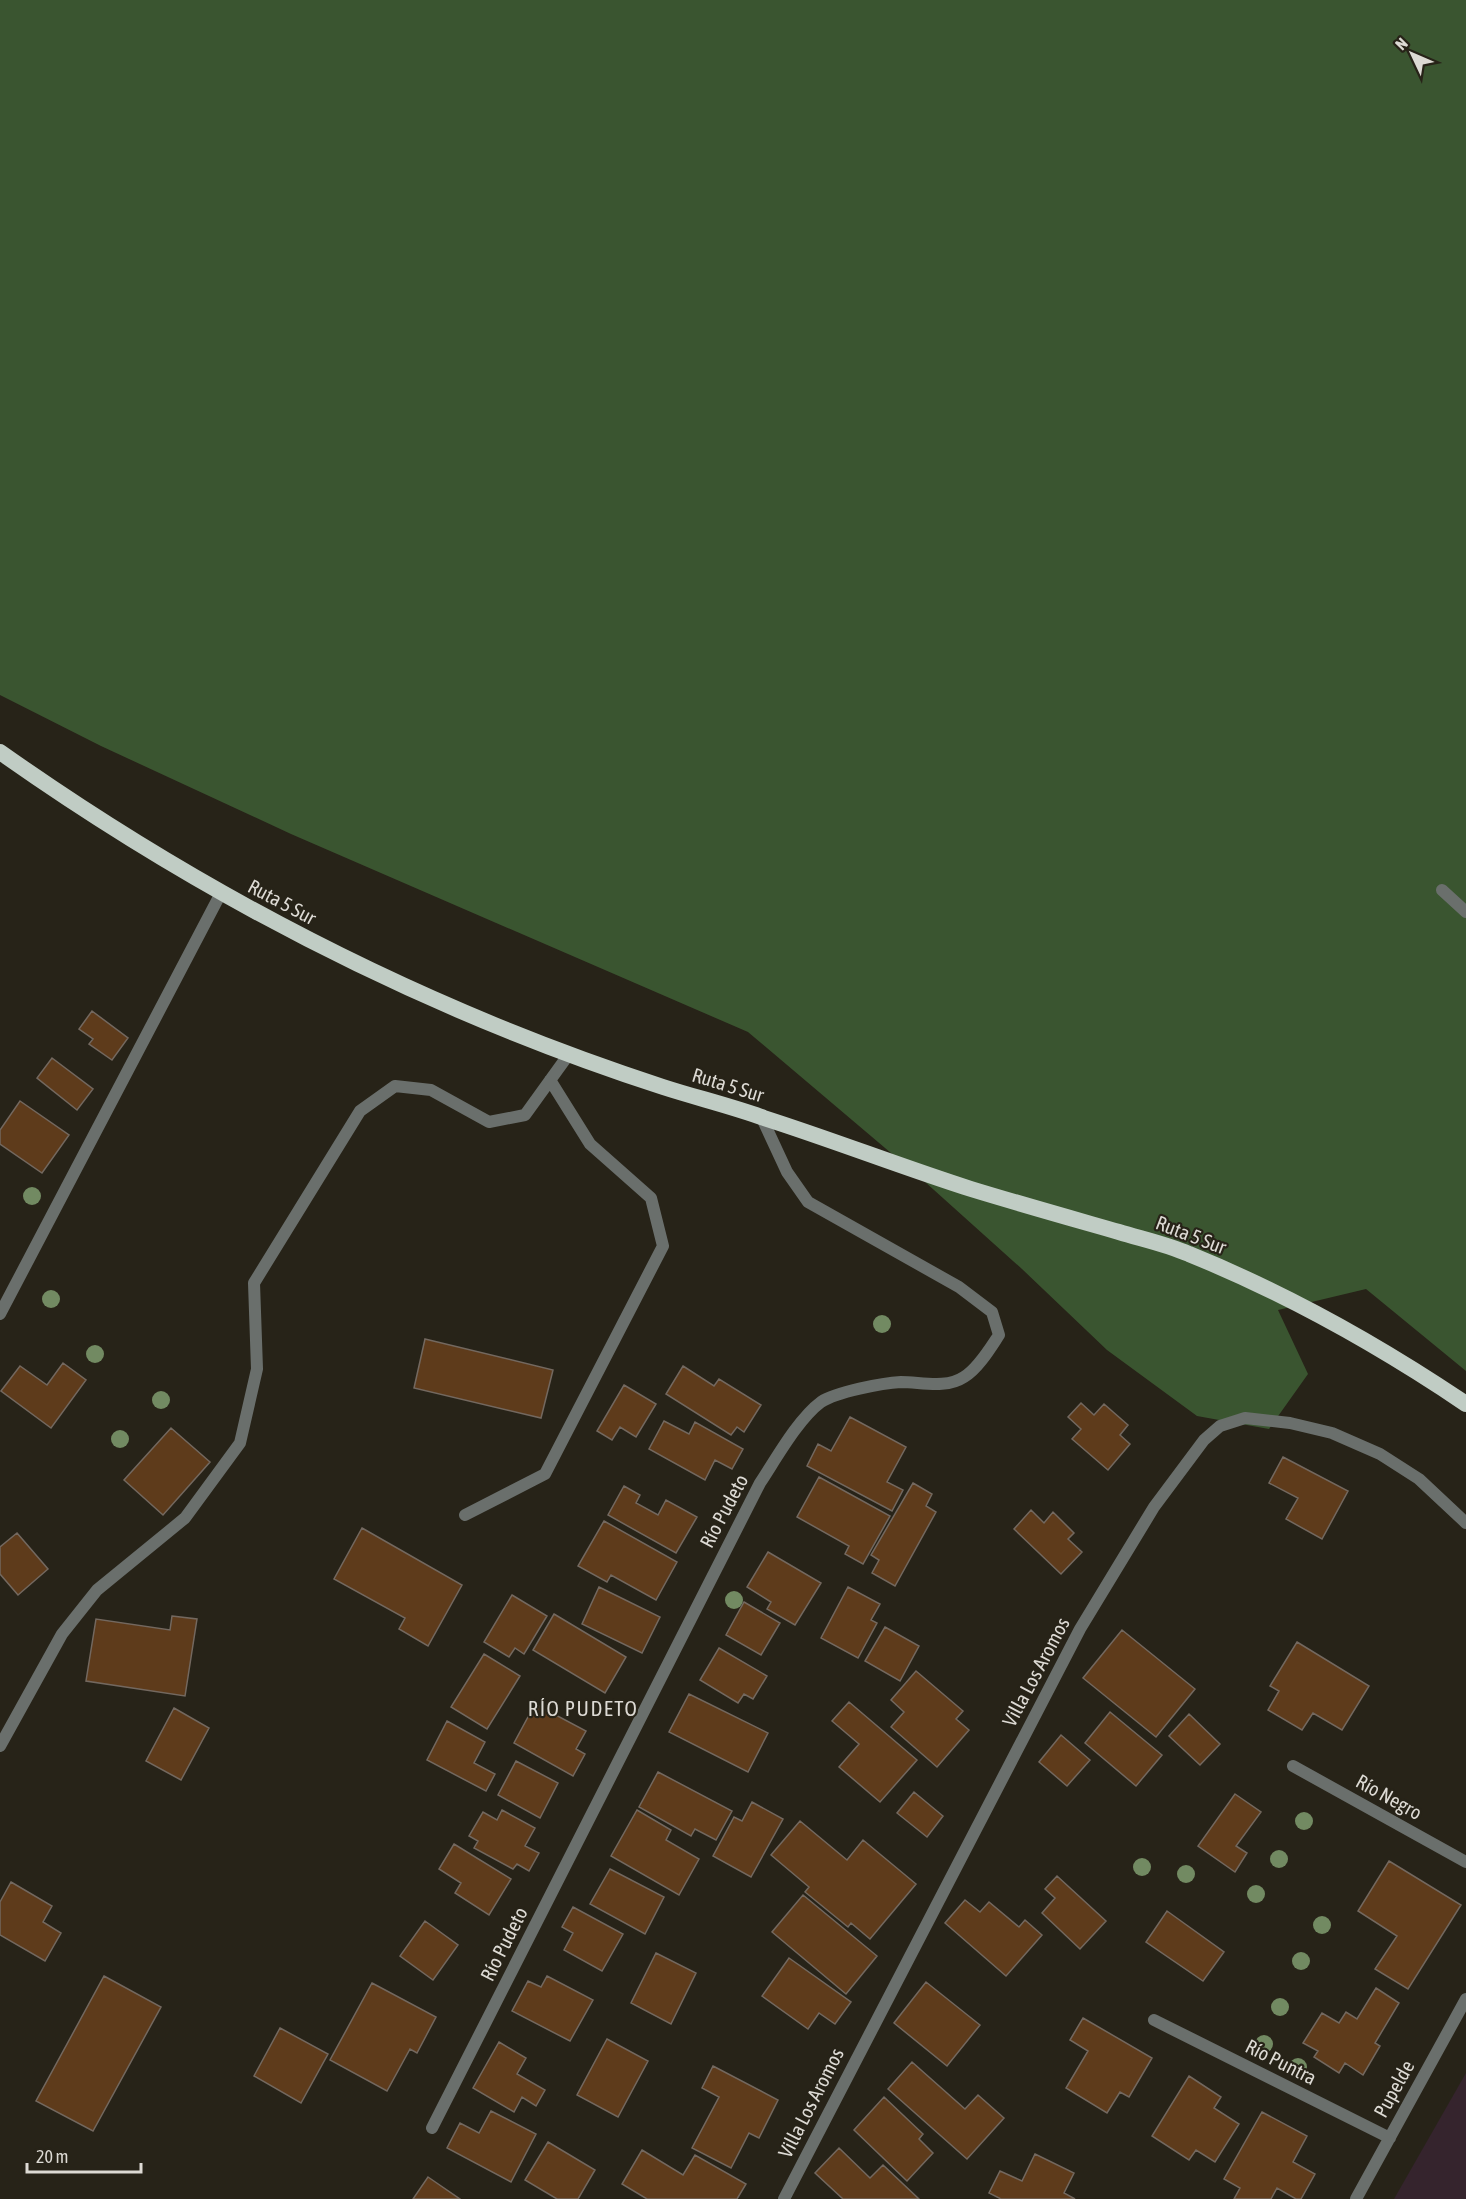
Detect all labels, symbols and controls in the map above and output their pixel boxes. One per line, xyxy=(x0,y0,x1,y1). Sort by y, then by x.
north arrow xyxy=(1382,24,1442,84)
text: N xyxy=(1391,34,1411,53)
street label: Ruta 5 Sur xyxy=(244,874,321,929)
street label: Ruta 5 Sur xyxy=(690,1063,768,1107)
street label: Ruta 5 Sur xyxy=(1153,1211,1231,1259)
street label: Río Pudeto xyxy=(695,1470,752,1551)
street label: Villa Los Aromos xyxy=(997,1613,1074,1730)
district label: RÍO PUDETO xyxy=(528,1696,638,1720)
street label: Río Negro xyxy=(1352,1769,1426,1824)
street label: Río Pudeto xyxy=(475,1903,532,1985)
street label: Río Puntra xyxy=(1242,2034,1321,2089)
street label: Villa Los Aromos xyxy=(773,2044,848,2161)
street label: Pupelde xyxy=(1369,2056,1419,2121)
scale bar xyxy=(27,2136,141,2174)
text: 20 m xyxy=(36,2146,68,2167)

